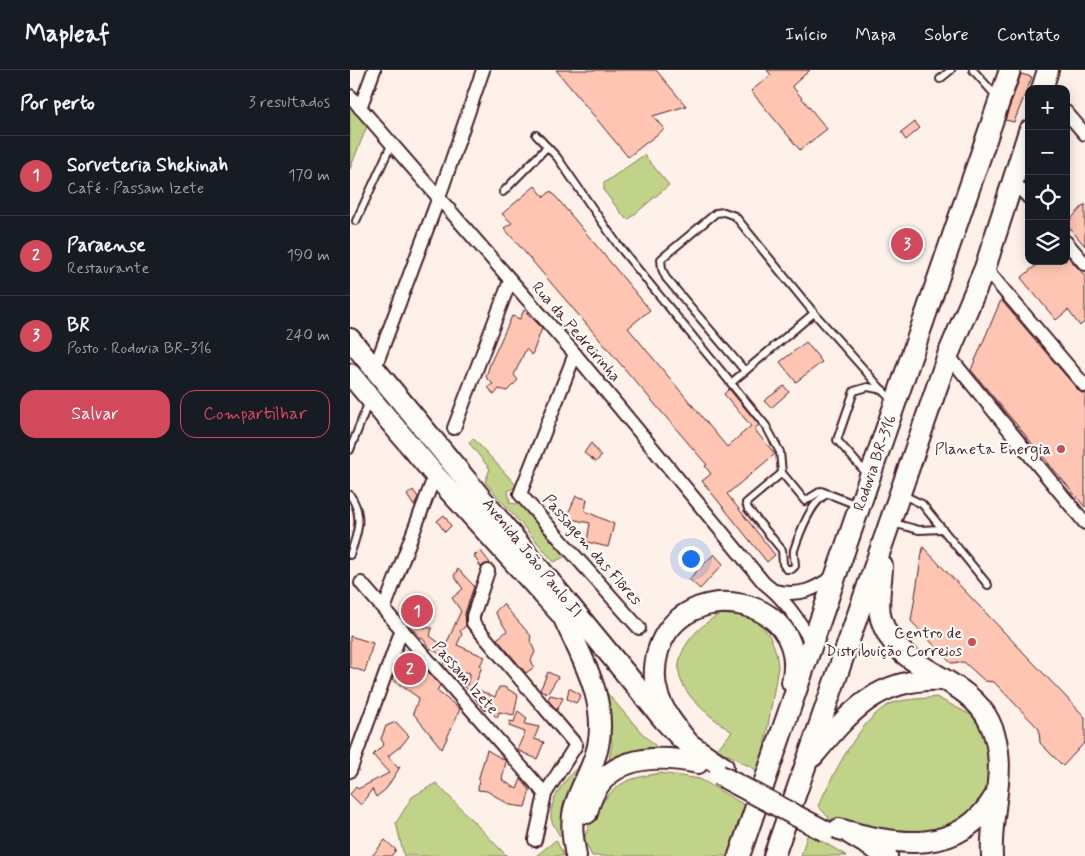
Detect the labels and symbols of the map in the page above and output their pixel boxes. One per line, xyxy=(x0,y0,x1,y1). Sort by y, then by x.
pin: 3 xyxy=(891,225,923,263)
street label: Rua da Pedreirinha xyxy=(527,278,625,387)
street label: Rodovia BR-316 xyxy=(849,412,901,514)
place label: Planeta Energia xyxy=(935,439,1051,461)
marker: Planeta Energia xyxy=(1055,443,1067,455)
street label: Passagem das Flôres xyxy=(538,490,646,610)
street label: Avenida João Paulo II xyxy=(477,494,587,622)
your location xyxy=(678,546,704,572)
pin: 1 xyxy=(401,592,433,630)
place label: Centro de Distribuição Correios xyxy=(826,623,962,662)
marker: Centro de Distribuição Correios xyxy=(966,636,978,648)
street label: Passam Izete xyxy=(427,637,503,719)
pin: 2 xyxy=(394,650,426,688)

